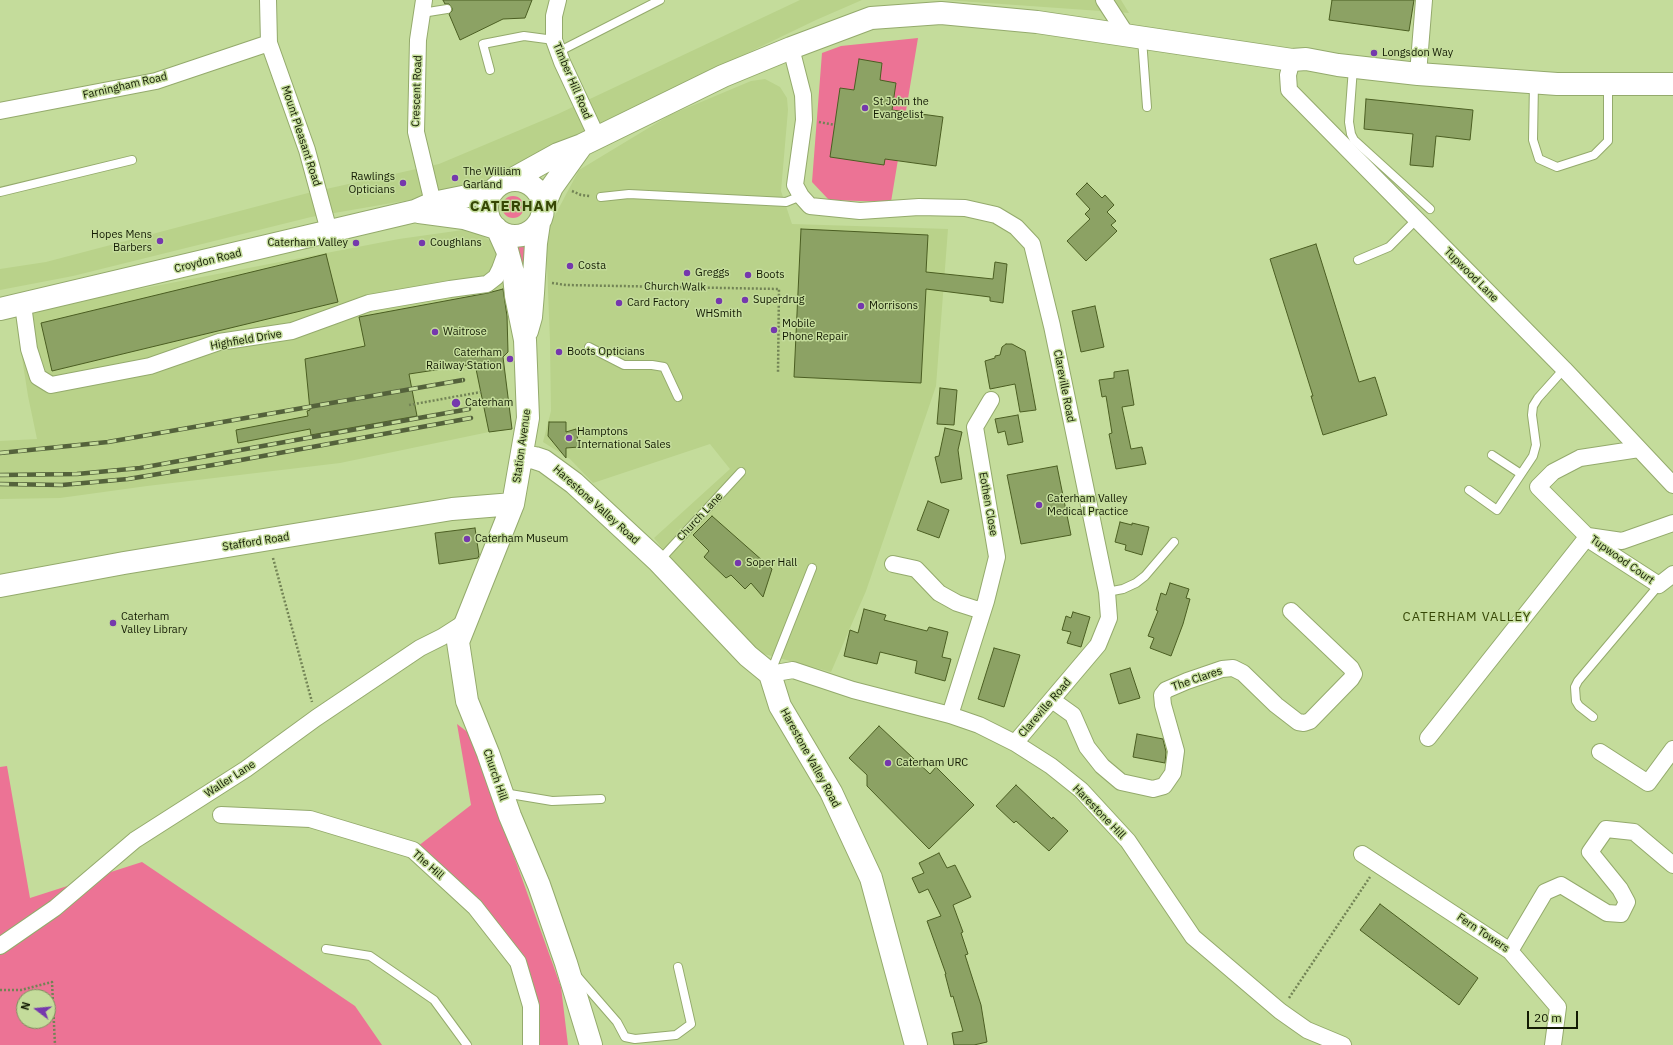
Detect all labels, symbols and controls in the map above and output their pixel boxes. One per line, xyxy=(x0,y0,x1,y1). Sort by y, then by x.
street label: Timber Hill Road xyxy=(550,41,594,121)
place label: Longsdon Way xyxy=(1382,46,1453,60)
marker: Longsdon Way xyxy=(1369,48,1379,58)
street label: Crescent Road xyxy=(409,55,425,127)
street label: Farningham Road xyxy=(81,70,169,102)
street label: Mount Pleasant Road xyxy=(279,84,323,188)
place label: St John the Evangelist xyxy=(873,95,929,121)
marker: St John the Evangelist xyxy=(860,103,870,113)
place label: The William Garland xyxy=(463,165,521,191)
place label: Rawlings Opticians xyxy=(349,170,395,196)
marker: The William Garland xyxy=(450,173,460,183)
marker: Rawlings Opticians xyxy=(398,178,408,188)
district label: CATERHAM xyxy=(470,198,558,216)
place label: Hopes Mens Barbers xyxy=(91,228,152,254)
marker: Hopes Mens Barbers xyxy=(155,236,165,246)
place label: Caterham Valley xyxy=(267,236,348,250)
place label: Coughlans xyxy=(430,236,482,250)
marker: Caterham Valley xyxy=(351,238,361,248)
marker: Coughlans xyxy=(417,238,427,248)
street label: Tupwood Lane xyxy=(1441,245,1501,305)
street label: Croydon Road xyxy=(173,246,243,276)
place label: Costa xyxy=(578,259,606,273)
marker: Costa xyxy=(565,261,575,271)
place label: Greggs xyxy=(695,266,730,280)
marker: Greggs xyxy=(682,268,692,278)
place label: Boots xyxy=(756,268,785,282)
marker: Boots xyxy=(743,270,753,280)
street label: Church Walk xyxy=(644,280,706,294)
place label: Superdrug xyxy=(753,293,805,307)
marker: Superdrug xyxy=(740,295,750,305)
place label: Card Factory xyxy=(627,296,689,310)
marker: WHSmith xyxy=(714,296,724,306)
marker: Card Factory xyxy=(614,298,624,308)
place label: Morrisons xyxy=(869,299,918,313)
marker: Morrisons xyxy=(856,301,866,311)
place label: WHSmith xyxy=(696,307,742,321)
place label: Mobile Phone Repair xyxy=(782,317,848,343)
place label: Waitrose xyxy=(443,325,487,339)
marker: Mobile Phone Repair xyxy=(769,325,779,335)
street label: Highfield Drive xyxy=(209,327,283,353)
marker: Waitrose xyxy=(430,327,440,337)
place label: Boots Opticians xyxy=(567,345,645,359)
place label: Caterham Railway Station xyxy=(426,346,502,372)
marker: Boots Opticians xyxy=(554,347,564,357)
street label: Clareville Road xyxy=(1050,349,1078,423)
marker: Caterham Railway Station xyxy=(505,354,515,364)
place label: Caterham xyxy=(465,396,513,410)
marker: Caterham xyxy=(450,397,462,409)
street label: Station Avenue xyxy=(510,408,534,484)
place label: Hamptons International Sales xyxy=(577,425,671,451)
marker: Hamptons International Sales xyxy=(564,433,574,443)
street label: Harestone Valley Road xyxy=(550,463,642,547)
street label: Eothen Close xyxy=(976,471,1000,537)
street label: Church Lane xyxy=(674,490,726,544)
place label: Caterham Valley Medical Practice xyxy=(1047,492,1128,518)
marker: Caterham Valley Medical Practice xyxy=(1034,500,1044,510)
street label: Stafford Road xyxy=(222,530,290,554)
place label: Caterham Museum xyxy=(475,532,568,546)
street label: Tupwood Court xyxy=(1587,533,1657,587)
marker: Caterham Museum xyxy=(462,534,472,544)
place label: Soper Hall xyxy=(746,556,797,570)
marker: Soper Hall xyxy=(733,558,743,568)
district label: CATERHAM VALLEY xyxy=(1403,609,1531,625)
place label: Caterham Valley Library xyxy=(121,610,187,636)
marker: Caterham Valley Library xyxy=(108,618,118,628)
street label: The Clares xyxy=(1170,664,1224,694)
street label: Clareville Road xyxy=(1016,676,1074,740)
street label: Harestone Valley Road xyxy=(777,706,843,810)
street label: Church Hill xyxy=(480,747,510,803)
place label: Caterham URC xyxy=(896,756,968,770)
street label: Waller Lane xyxy=(202,758,258,800)
marker: Caterham URC xyxy=(883,758,893,768)
street label: Harestone Hill xyxy=(1070,782,1128,842)
street label: The Hill xyxy=(409,848,447,882)
street label: Fern Towers xyxy=(1454,911,1512,955)
north arrow xyxy=(16,989,56,1029)
text: N xyxy=(18,1000,33,1012)
scale bar xyxy=(1529,1003,1580,1029)
text: 20 m xyxy=(1534,1010,1562,1025)

